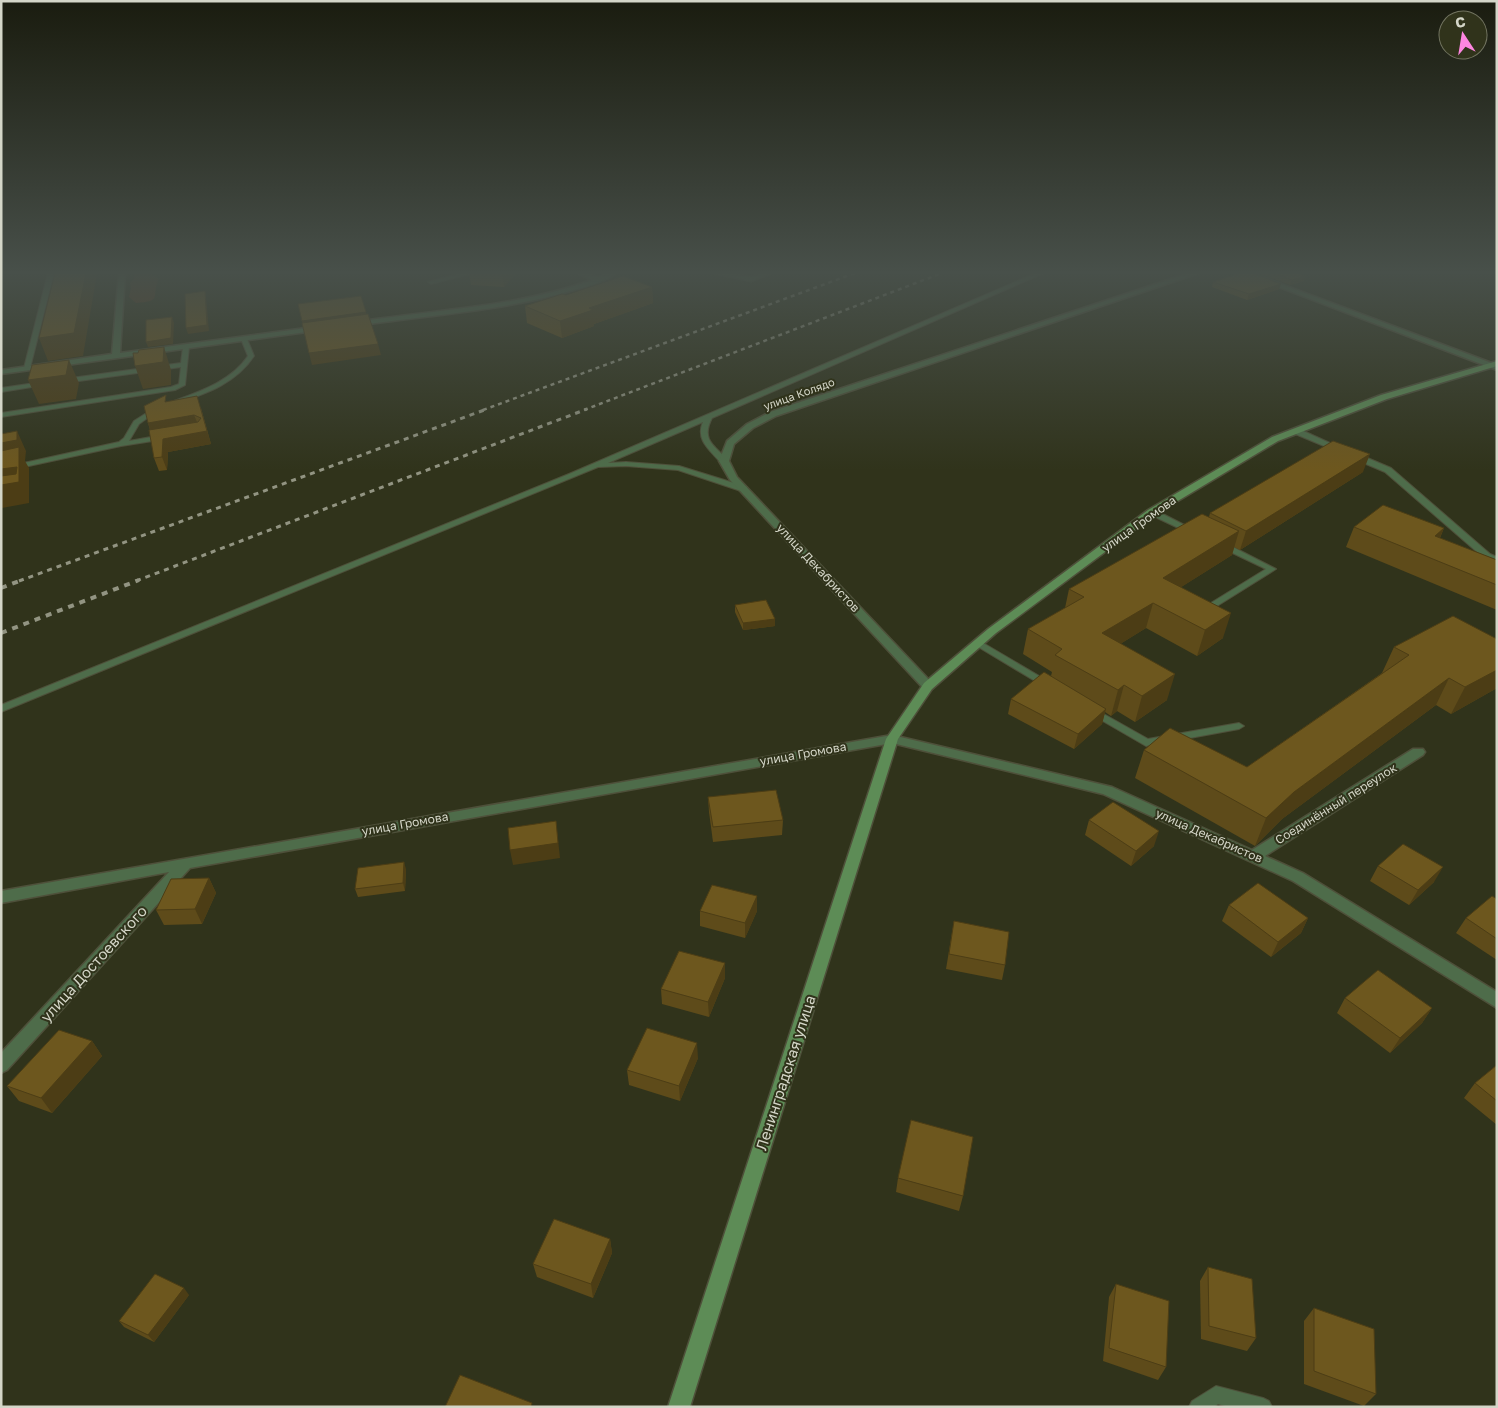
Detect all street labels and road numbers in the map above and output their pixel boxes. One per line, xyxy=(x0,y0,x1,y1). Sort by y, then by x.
street label: улица Колядо xyxy=(761,374,837,412)
street label: улица Громова xyxy=(1099,492,1179,555)
street label: улица Декабристов xyxy=(774,520,863,615)
street label: улица Громова xyxy=(759,739,847,768)
street label: Соединённый переулок xyxy=(1272,760,1399,847)
street label: улица Декабристов xyxy=(1153,805,1265,866)
street label: улица Громова xyxy=(361,809,449,838)
street label: улица Достоевского xyxy=(36,901,150,1025)
street label: Ленинградская улица xyxy=(751,993,819,1152)

